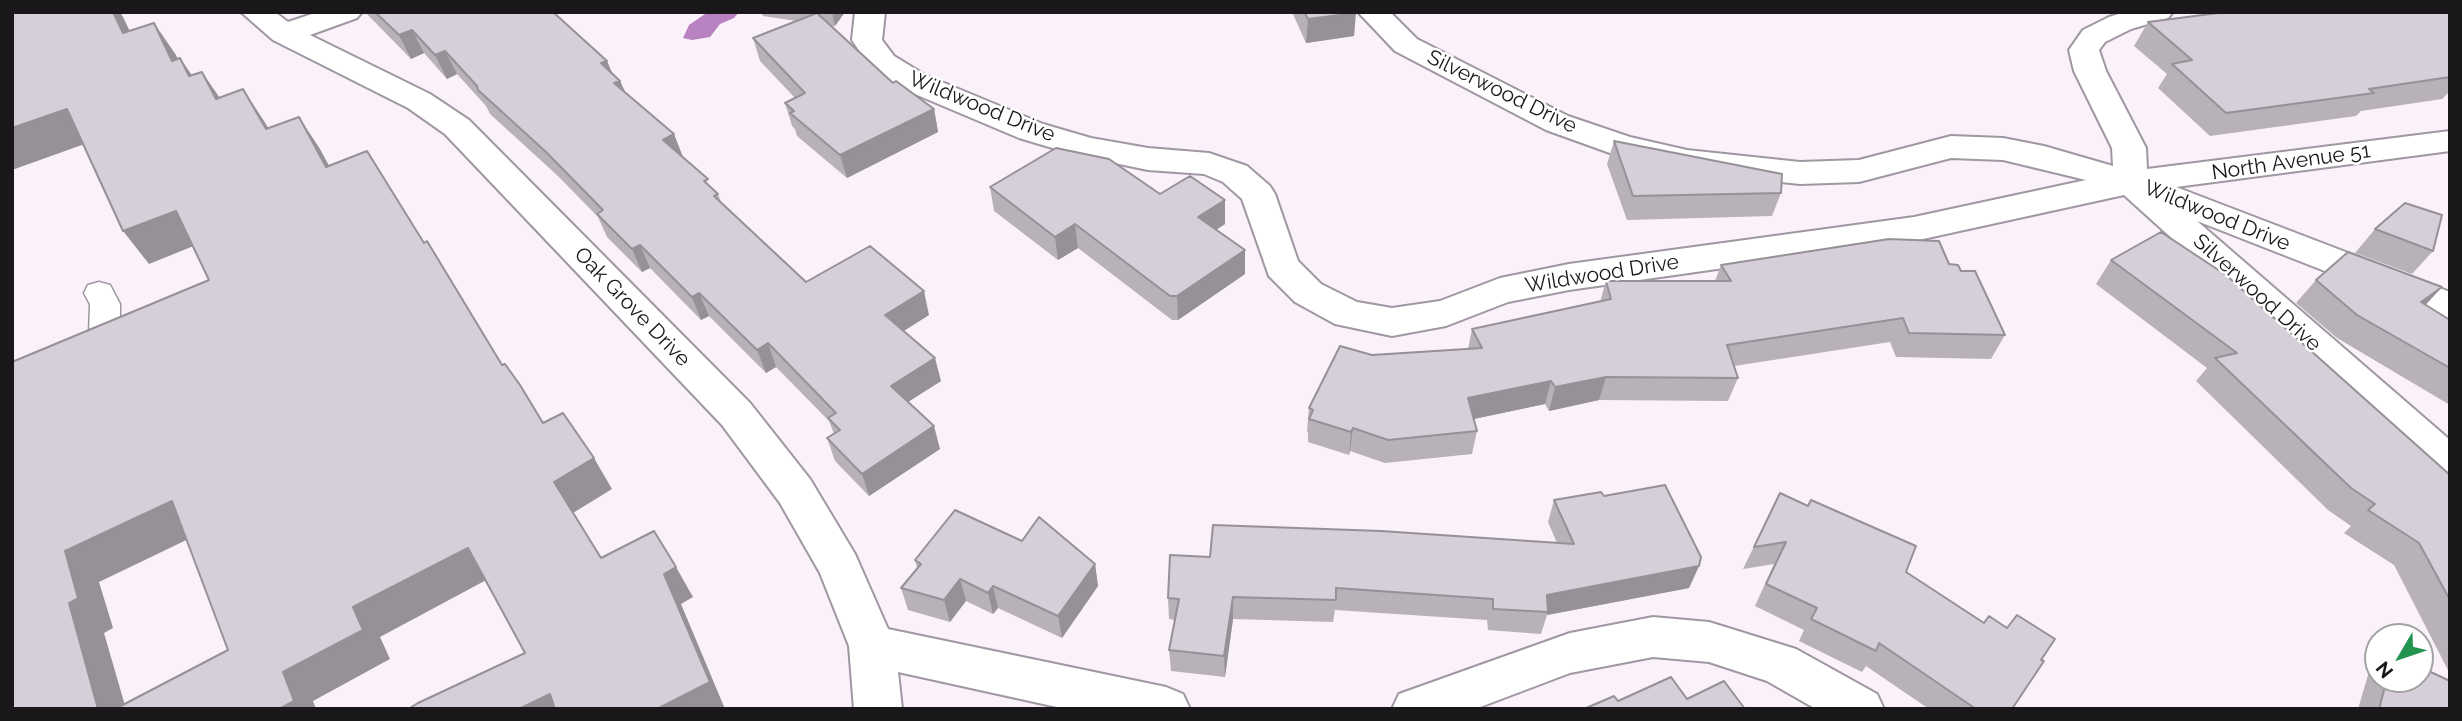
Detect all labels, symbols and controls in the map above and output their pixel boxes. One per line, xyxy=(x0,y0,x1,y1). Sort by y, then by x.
street label: Silverwood Drive xyxy=(1423,45,1581,139)
street label: Wildwood Drive xyxy=(905,66,1059,148)
street label: North Avenue 51 xyxy=(2210,138,2372,186)
street label: Wildwood Drive xyxy=(2140,175,2294,257)
street label: Silverwood Drive xyxy=(2188,229,2326,357)
street label: Oak Grove Drive xyxy=(569,242,695,372)
street label: Wildwood Drive xyxy=(1523,249,1681,299)
north arrow xyxy=(2364,623,2434,693)
text: N xyxy=(2371,657,2397,683)

